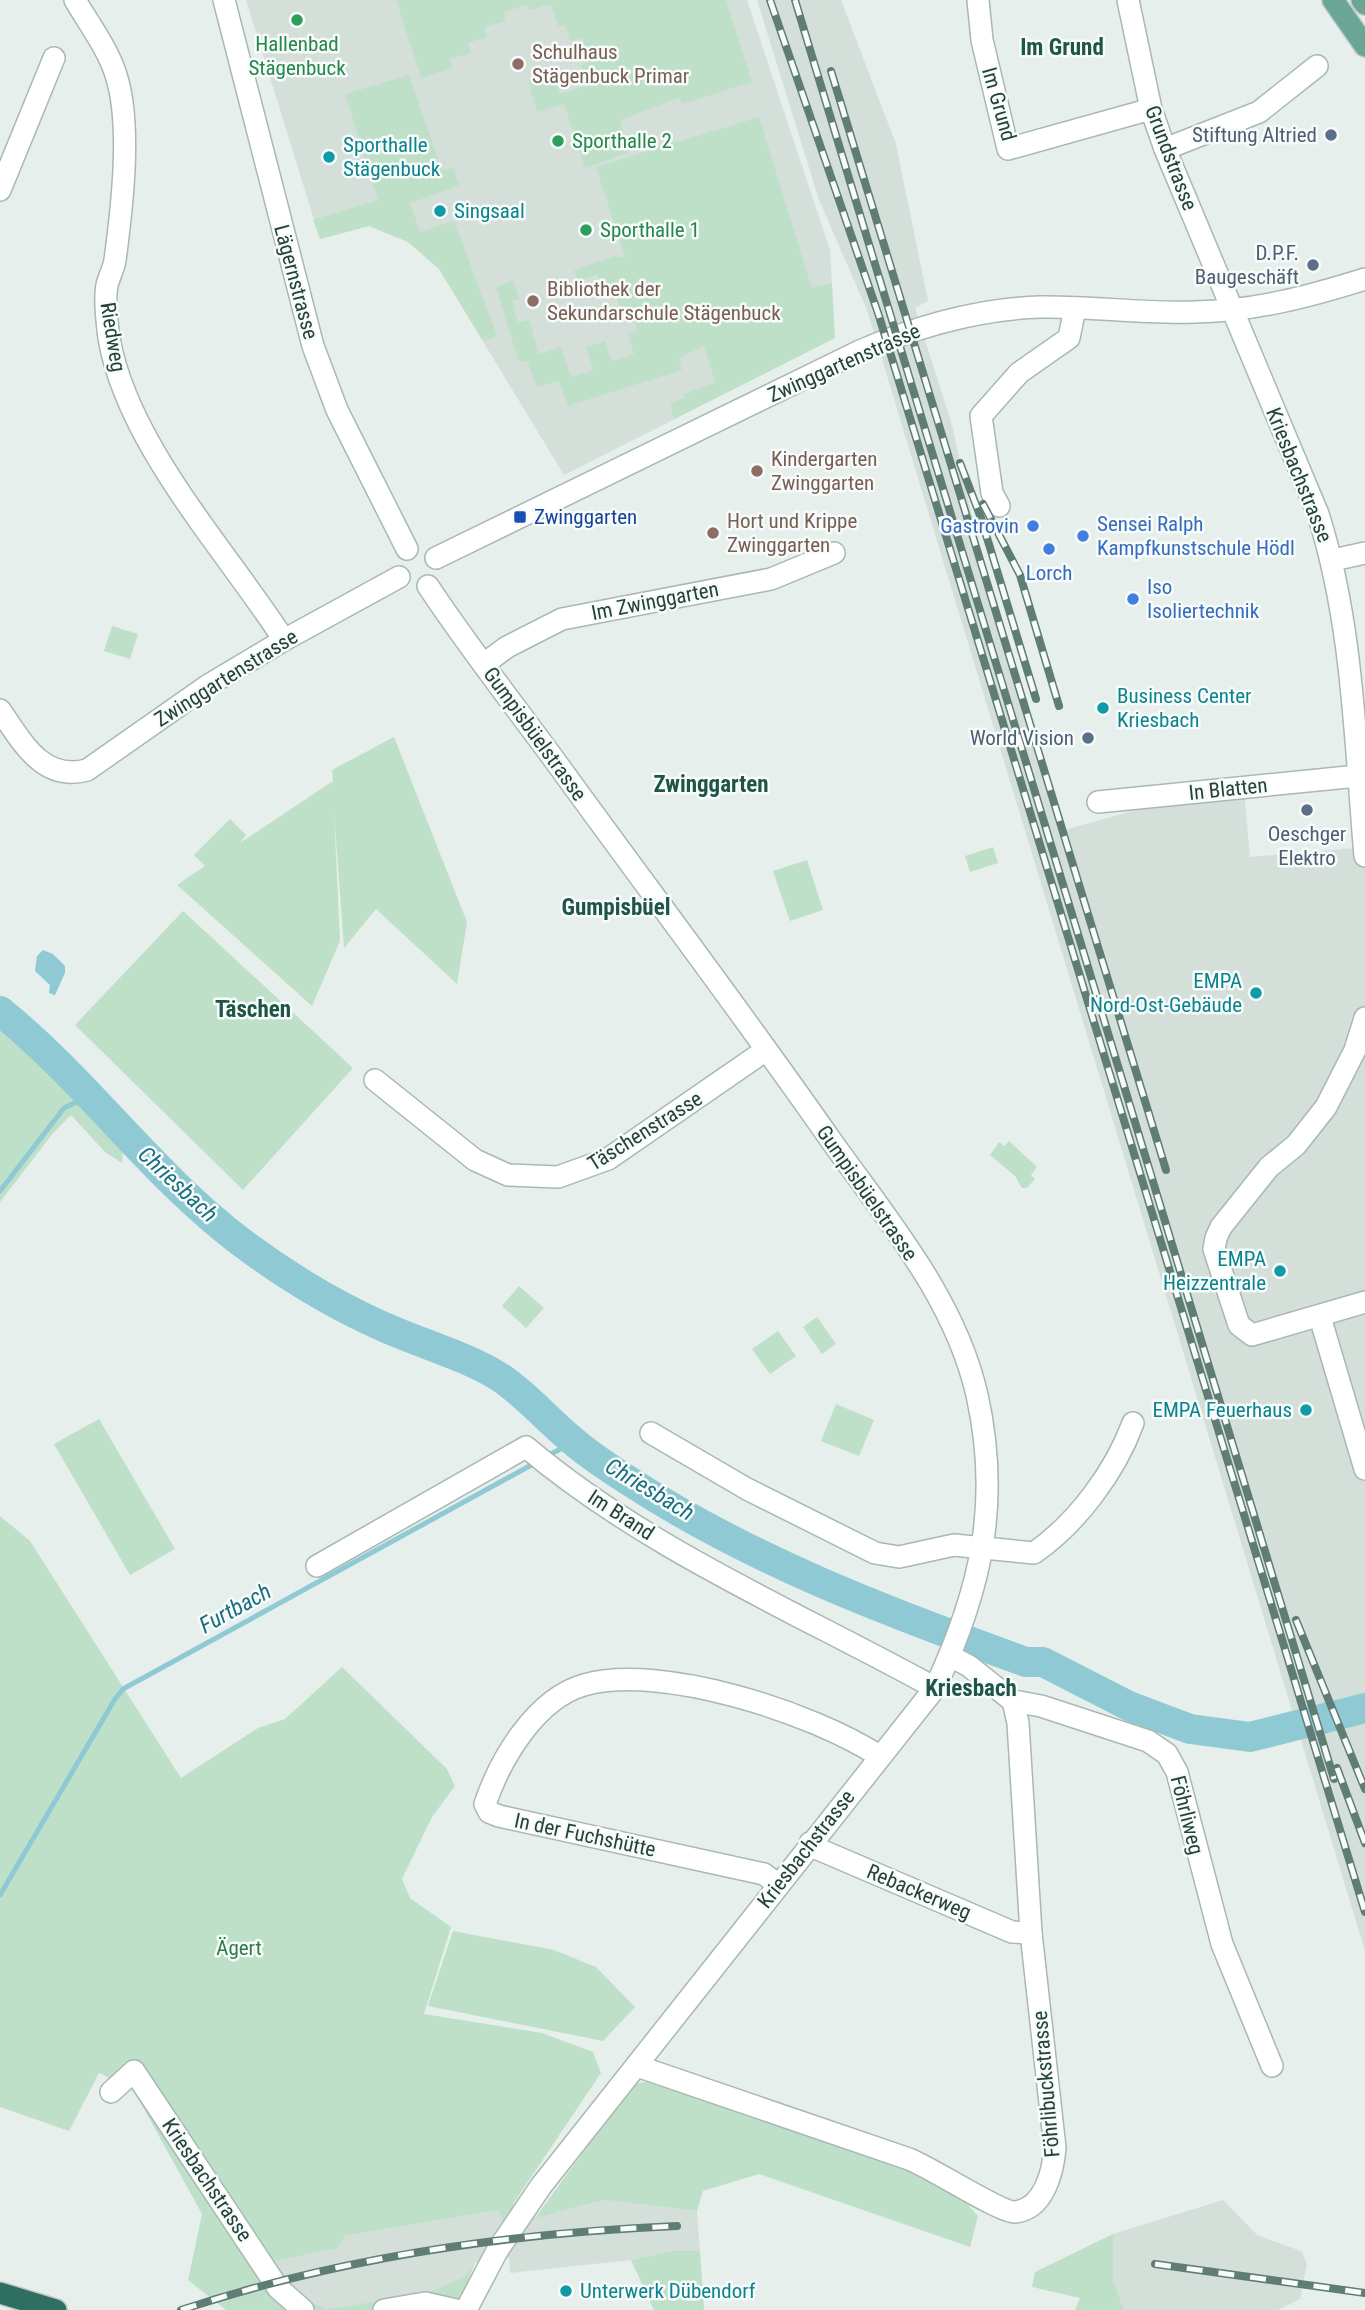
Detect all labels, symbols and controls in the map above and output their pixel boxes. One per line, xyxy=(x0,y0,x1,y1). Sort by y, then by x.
marker: Hallenbad Stägenbuck xyxy=(289,12,305,28)
place label: Hallenbad Stägenbuck xyxy=(248,32,346,80)
district label: Im Grund xyxy=(1020,34,1104,61)
place label: Schulhaus Stägenbuck Primar xyxy=(532,40,689,88)
marker: Schulhaus Stägenbuck Primar xyxy=(510,56,526,72)
street label: Im Grund xyxy=(977,64,1021,144)
street label: Grundstrasse xyxy=(1140,102,1202,214)
place label: Stiftung Altried xyxy=(1192,123,1317,147)
marker: Stiftung Altried xyxy=(1323,127,1339,143)
place label: Sporthalle 2 xyxy=(572,129,672,153)
place label: Sporthalle Stägenbuck xyxy=(343,133,441,181)
marker: Sporthalle 2 xyxy=(550,133,566,149)
marker: Sporthalle Stägenbuck xyxy=(321,149,337,165)
place label: Singsaal xyxy=(454,199,525,223)
marker: Singsaal xyxy=(432,203,448,219)
place label: Sporthalle 1 xyxy=(600,218,700,242)
street label: Lägernstrasse xyxy=(269,222,323,342)
marker: Sporthalle 1 xyxy=(578,222,594,238)
place label: D.P.F. Baugeschäft xyxy=(1195,241,1299,289)
marker: D.P.F. Baugeschäft xyxy=(1305,257,1321,273)
place label: Bibliothek der Sekundarschule Stägenbuck xyxy=(547,277,781,325)
marker: Bibliothek der Sekundarschule Stägenbuck xyxy=(525,293,541,309)
street label: Riedweg xyxy=(96,301,130,373)
street label: Zwinggartenstrasse xyxy=(764,319,924,407)
street label: Kriesbachstrasse xyxy=(1261,404,1337,546)
place label: Kindergarten Zwinggarten xyxy=(771,447,877,495)
marker: Kindergarten Zwinggarten xyxy=(749,463,765,479)
place label: Zwinggarten xyxy=(534,505,637,529)
marker: Zwinggarten xyxy=(512,509,528,525)
place label: Hort und Krippe Zwinggarten xyxy=(727,509,857,557)
place label: Sensei Ralph Kampfkunstschule Hödl xyxy=(1097,512,1295,560)
place label: Gastrovin xyxy=(940,514,1019,538)
marker: Gastrovin xyxy=(1025,518,1041,534)
marker: Hort und Krippe Zwinggarten xyxy=(705,525,721,541)
marker: Sensei Ralph Kampfkunstschule Hödl xyxy=(1075,528,1091,544)
marker: Lorch xyxy=(1041,541,1057,557)
place label: Lorch xyxy=(1026,561,1072,585)
place label: Iso Isoliertechnik xyxy=(1147,575,1260,623)
street label: Im Zwinggarten xyxy=(589,577,721,625)
marker: Iso Isoliertechnik xyxy=(1125,591,1141,607)
street label: Zwinggartenstrasse xyxy=(150,624,302,732)
street label: Gumpisbüelstrasse xyxy=(479,663,592,806)
place label: Business Center Kriesbach xyxy=(1117,684,1251,732)
marker: Business Center Kriesbach xyxy=(1095,700,1111,716)
place label: World Vision xyxy=(970,726,1074,750)
marker: World Vision xyxy=(1080,730,1096,746)
district label: Zwinggarten xyxy=(653,771,769,798)
street label: In Blatten xyxy=(1187,773,1269,805)
marker: Oeschger Elektro xyxy=(1299,802,1315,818)
place label: Oeschger Elektro xyxy=(1268,822,1346,870)
district label: Gumpisbüel xyxy=(562,894,670,921)
place label: EMPA Nord-Ost-Gebäude xyxy=(1090,969,1242,1017)
marker: EMPA Nord-Ost-Gebäude xyxy=(1248,985,1264,1001)
district label: Täschen xyxy=(215,996,291,1023)
street label: Täschenstrasse xyxy=(583,1086,707,1176)
street label: Gumpisbüelstrasse xyxy=(812,1121,923,1265)
water label: Chriesbach xyxy=(132,1141,223,1228)
place label: EMPA Heizzentrale xyxy=(1163,1247,1266,1295)
marker: EMPA Heizzentrale xyxy=(1272,1263,1288,1279)
place label: EMPA Feuerhaus xyxy=(1152,1398,1292,1422)
marker: EMPA Feuerhaus xyxy=(1298,1402,1314,1418)
water label: Chriesbach xyxy=(600,1452,699,1526)
street label: Im Brand xyxy=(583,1485,659,1545)
water label: Furtbach xyxy=(195,1578,276,1639)
district label: Kriesbach xyxy=(925,1675,1017,1702)
street label: Föhrliweg xyxy=(1166,1773,1208,1857)
street label: Kriesbachstrasse xyxy=(752,1785,860,1913)
street label: In der Fuchshütte xyxy=(512,1808,658,1862)
street label: Rebackerweg xyxy=(863,1859,975,1925)
park label: Ägert xyxy=(216,1936,262,1960)
street label: Föhrlibuckstrasse xyxy=(1028,2010,1064,2158)
street label: Kriesbachstrasse xyxy=(157,2114,257,2246)
place label: Unterwerk Dübendorf xyxy=(580,2279,756,2303)
marker: Unterwerk Dübendorf xyxy=(558,2283,574,2299)

